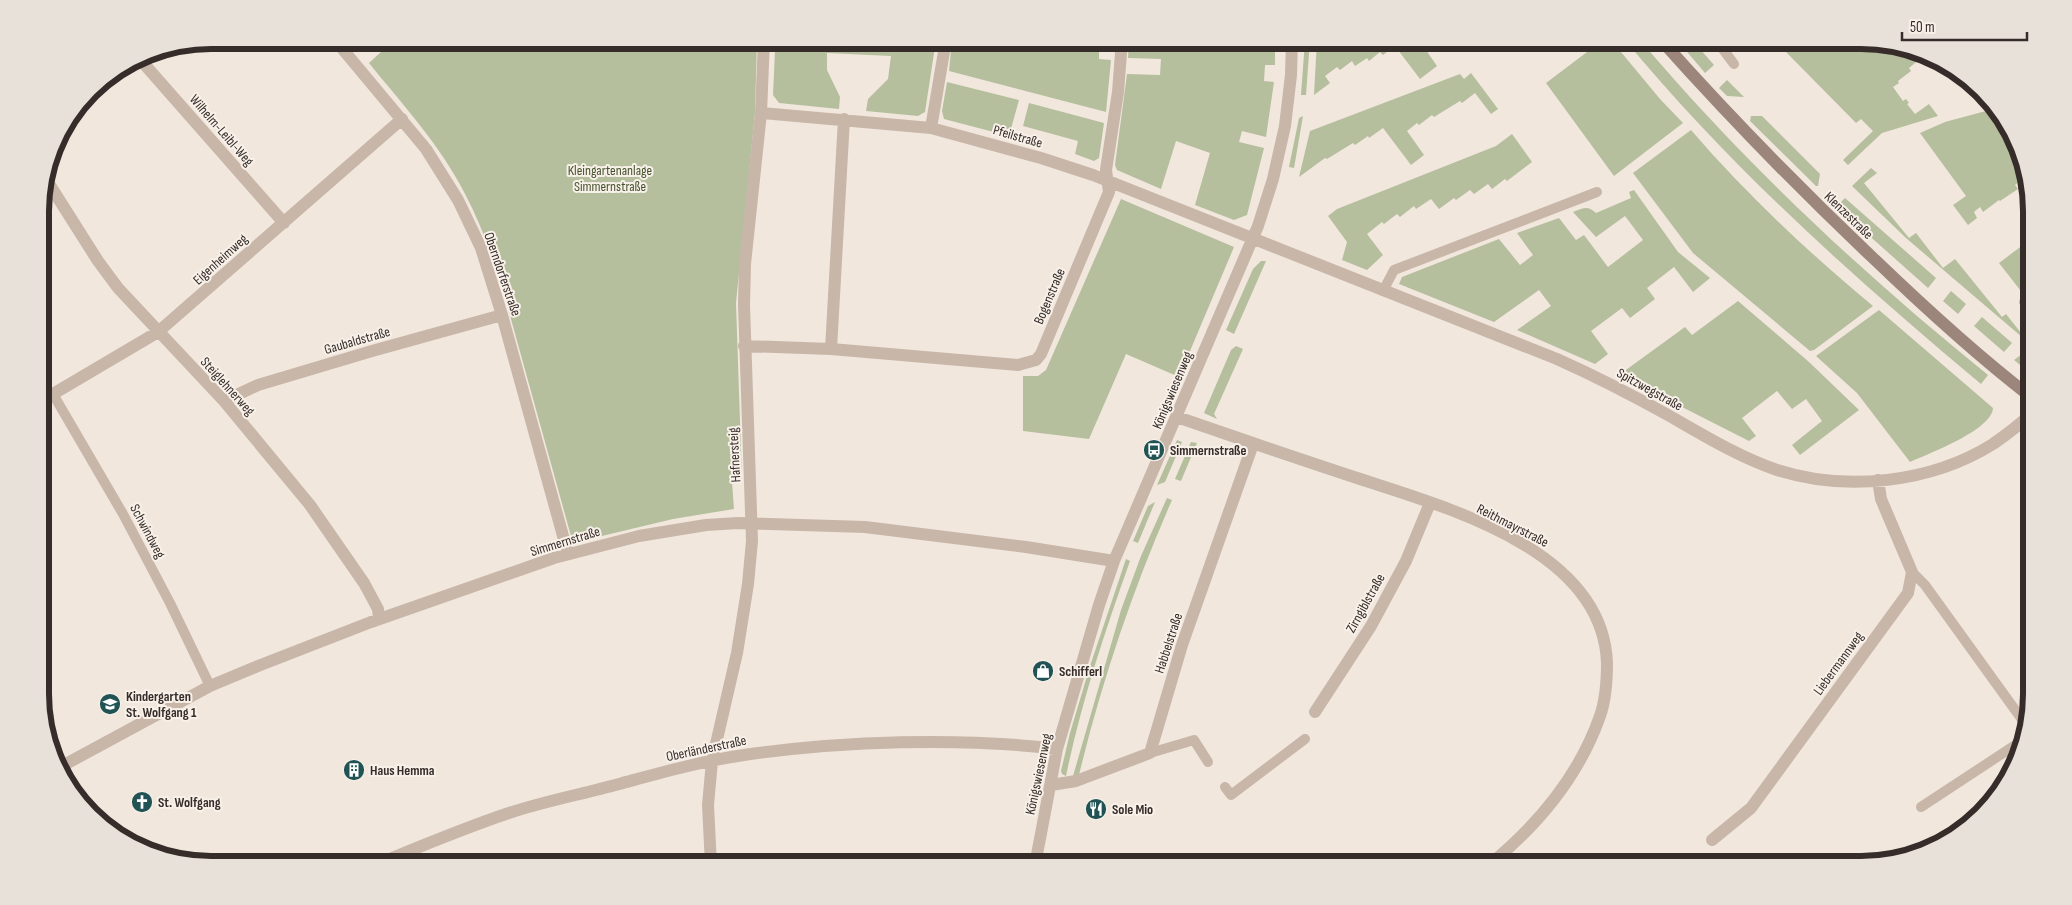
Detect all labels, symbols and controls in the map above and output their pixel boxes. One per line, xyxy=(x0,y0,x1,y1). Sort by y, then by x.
scale bar xyxy=(1902,10,2027,42)
text: 50 m xyxy=(1910,18,1935,37)
street label: Wilhelm-Leibl-Weg xyxy=(186,91,258,170)
street label: Pfeilstraße xyxy=(991,121,1045,152)
park label: Kleingartenanlage Simmernstraße xyxy=(568,162,652,195)
street label: Klenzestraße xyxy=(1821,188,1877,243)
street label: Eigenheimweg xyxy=(189,230,252,288)
street label: Oberndorferstraße xyxy=(480,230,525,318)
street label: Bogenstraße xyxy=(1030,266,1069,327)
street label: Gaubaldstraße xyxy=(322,323,392,358)
street label: Königswiesenweg xyxy=(1148,348,1197,432)
street label: Steiglehnerweg xyxy=(197,353,259,419)
street label: Spitzwegstraße xyxy=(1614,364,1686,415)
street label: Hafnersteig xyxy=(725,427,744,483)
bus stop icon: Simmernstraße xyxy=(1142,438,1166,462)
place label: Simmernstraße xyxy=(1170,442,1247,459)
street label: Reithmayrstraße xyxy=(1474,500,1552,551)
street label: Schwindweg xyxy=(126,501,169,562)
street label: Simmernstraße xyxy=(528,523,602,560)
street label: Zirngiblstraße xyxy=(1342,571,1389,636)
street label: Habbelstraße xyxy=(1151,611,1186,675)
street label: Liebermannweg xyxy=(1810,628,1867,698)
shop icon: Schifferl xyxy=(1031,659,1055,683)
place label: Schifferl xyxy=(1059,663,1102,680)
place label: Kindergarten St. Wolfgang 1 xyxy=(126,688,197,721)
school or university icon: Kindergarten St. Wolfgang 1 xyxy=(98,692,122,716)
street label: Königswiesenweg xyxy=(1022,731,1056,816)
street label: Oberländerstraße xyxy=(664,732,748,765)
building icon: Haus Hemma xyxy=(342,758,366,782)
place label: Haus Hemma xyxy=(370,762,435,779)
church icon: St. Wolfgang xyxy=(130,790,154,814)
place label: St. Wolfgang xyxy=(158,794,221,811)
restaurant icon: Sole Mio xyxy=(1084,797,1108,821)
place label: Sole Mio xyxy=(1112,801,1153,818)

